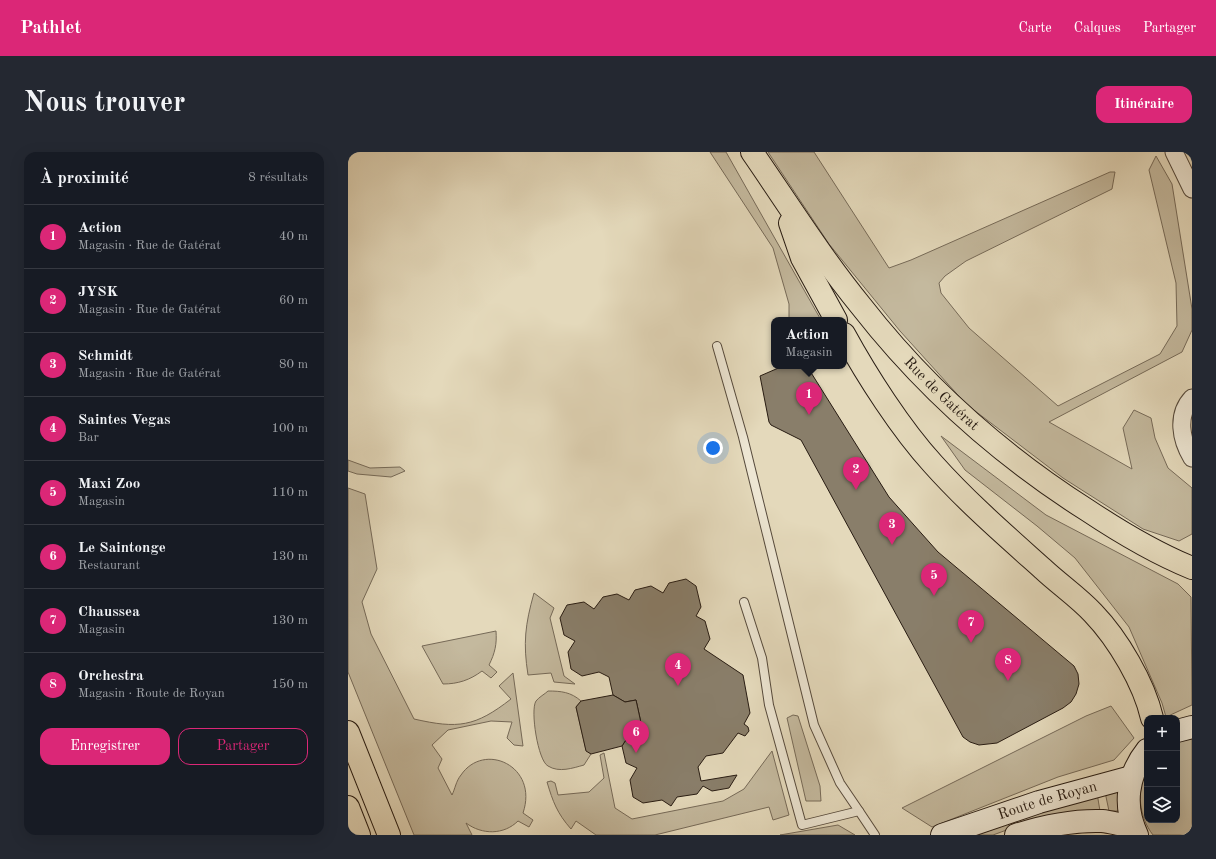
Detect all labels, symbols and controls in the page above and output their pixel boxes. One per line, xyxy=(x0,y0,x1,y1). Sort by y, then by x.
text: Pathlet xyxy=(20,19,81,38)
text: Carte xyxy=(1018,21,1052,35)
text: Calques xyxy=(1074,21,1121,35)
text: Partager xyxy=(1143,21,1196,35)
button: Itinéraire xyxy=(1096,86,1192,123)
text: Nous trouver xyxy=(24,90,185,118)
text: À proximité xyxy=(40,170,129,187)
text: 8 résultats xyxy=(248,171,308,184)
text: Action xyxy=(78,221,122,236)
text: 1 xyxy=(49,230,57,243)
text: 40 m xyxy=(279,230,308,243)
text: Magasin · Rue de Gatérat xyxy=(78,239,221,252)
text: JYSK xyxy=(78,285,118,300)
text: 2 xyxy=(49,294,57,307)
text: 60 m xyxy=(279,294,308,307)
text: Magasin · Rue de Gatérat xyxy=(78,303,221,316)
popup xyxy=(771,317,847,369)
text: Action xyxy=(786,328,829,343)
text: Magasin xyxy=(786,346,832,359)
text: Schmidt xyxy=(78,349,133,364)
street label: Rue de Gatérat xyxy=(901,355,982,434)
text: 3 xyxy=(49,358,57,371)
text: 80 m xyxy=(279,358,308,371)
text: Magasin · Rue de Gatérat xyxy=(78,367,221,380)
pin: 1 xyxy=(796,382,822,415)
text: Saintes Vegas xyxy=(78,413,171,428)
text: 4 xyxy=(49,422,57,435)
text: 100 m xyxy=(271,422,308,435)
text: Bar xyxy=(78,431,99,444)
your location xyxy=(703,438,723,458)
pin: 2 xyxy=(843,457,869,490)
text: Maxi Zoo xyxy=(78,477,140,492)
text: 5 xyxy=(49,486,57,499)
text: 110 m xyxy=(271,486,308,499)
text: Magasin xyxy=(78,495,125,508)
pin: 3 xyxy=(879,512,905,545)
text: Le Saintonge xyxy=(78,541,166,556)
text: 6 xyxy=(49,550,57,563)
text: 130 m xyxy=(271,550,308,563)
text: Restaurant xyxy=(78,559,140,572)
pin: 5 xyxy=(921,563,947,596)
text: Chaussea xyxy=(78,605,140,620)
pin: 7 xyxy=(958,610,984,643)
text: 7 xyxy=(49,614,57,627)
text: 130 m xyxy=(271,614,308,627)
text: Magasin xyxy=(78,623,125,636)
pin: 8 xyxy=(995,648,1021,681)
pin: 4 xyxy=(665,653,691,686)
text: Orchestra xyxy=(78,669,144,684)
text: 8 xyxy=(49,678,57,691)
text: 150 m xyxy=(271,678,308,691)
text: Magasin · Route de Royan xyxy=(78,687,225,700)
map controls xyxy=(1144,715,1180,823)
button: + xyxy=(1144,715,1180,751)
pin: 6 xyxy=(623,720,649,753)
button: Enregistrer xyxy=(40,728,170,765)
button: Partager xyxy=(178,728,308,765)
button: − xyxy=(1144,751,1180,787)
street label: Route de Royan xyxy=(996,779,1099,823)
button: layers xyxy=(1144,787,1180,823)

